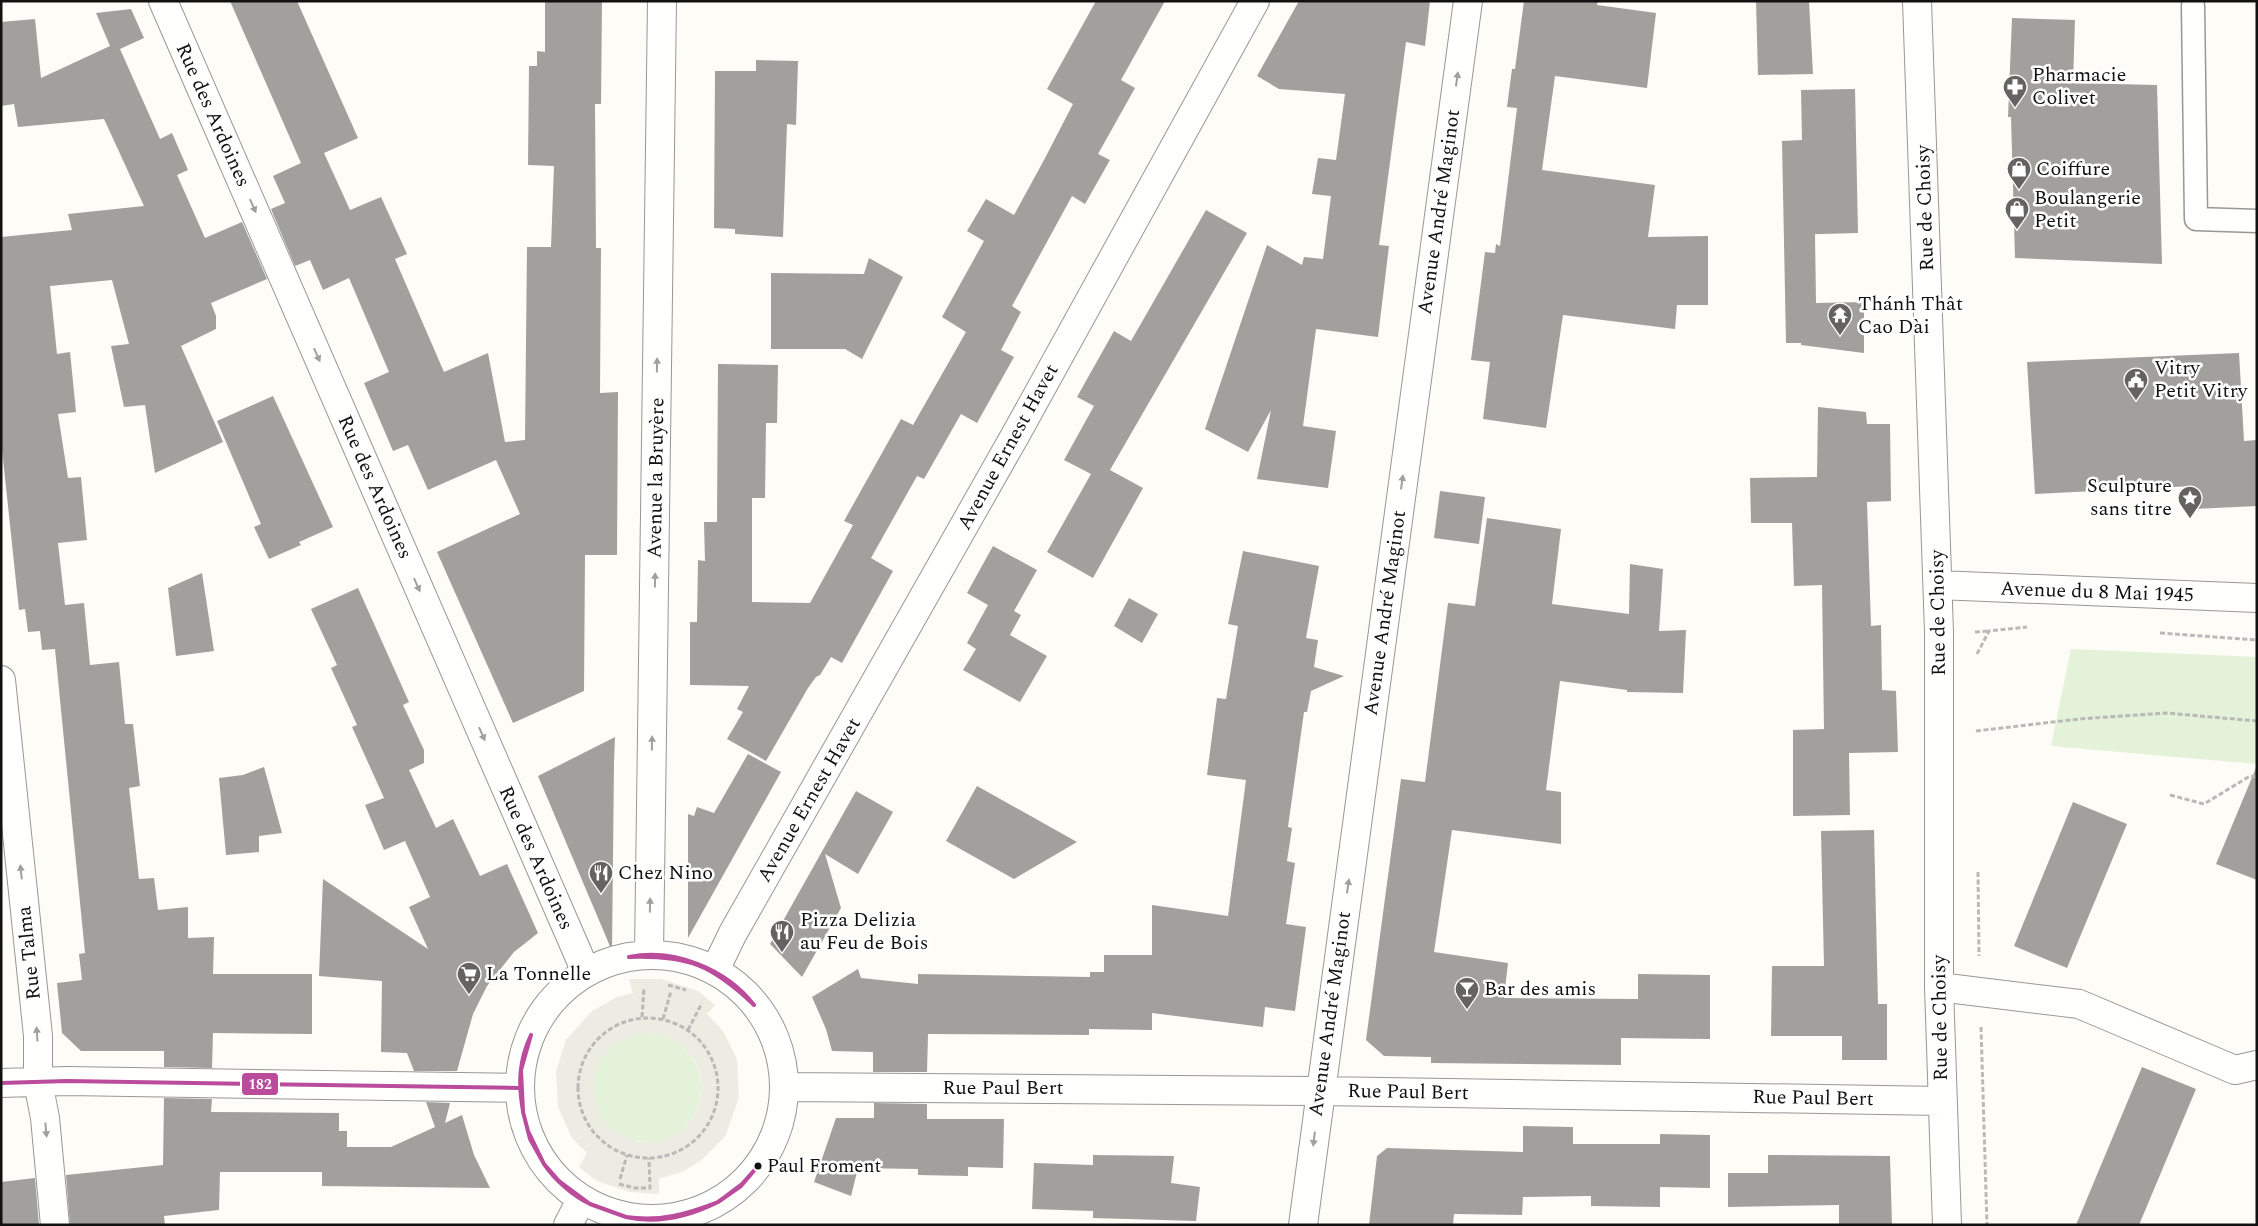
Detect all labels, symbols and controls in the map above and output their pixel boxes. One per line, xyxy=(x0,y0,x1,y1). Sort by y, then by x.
street label: Rue des Ardoines xyxy=(168,38,258,192)
place label: Pharmacie Colivet xyxy=(2032,60,2126,113)
one-way arrow xyxy=(1453,70,1461,86)
pharmacy icon: Pharmacie Colivet xyxy=(2002,74,2028,108)
street label: Avenue André Maginot xyxy=(1410,107,1468,317)
street label: Rue de Choisy xyxy=(1908,143,1942,272)
place label: Coiffure xyxy=(2036,154,2110,184)
shop icon: Coiffure xyxy=(2006,156,2032,190)
place label: Boulangerie Petit xyxy=(2034,183,2141,236)
shop icon: Boulangerie Petit xyxy=(2004,196,2030,230)
one-way arrow xyxy=(249,199,257,213)
place label: Thánh Thât Cao Dài xyxy=(1858,289,1963,342)
temple icon: Thánh Thât Cao Dài xyxy=(1827,302,1853,336)
one-way arrow xyxy=(314,348,322,362)
place label: Vitry Petit Vitry xyxy=(2154,353,2249,406)
one-way arrow xyxy=(654,357,662,373)
street label: Avenue Ernest Havet xyxy=(950,358,1066,536)
public building icon: Vitry Petit Vitry xyxy=(2123,367,2149,401)
street label: Avenue la Bruyère xyxy=(640,397,672,559)
street label: Rue des Ardoines xyxy=(330,410,420,564)
place label: Sculpture sans titre xyxy=(2087,471,2172,524)
one-way arrow xyxy=(1399,474,1407,490)
place icon: Sculpture sans titre xyxy=(2177,485,2203,519)
street label: Avenue André Maginot xyxy=(1356,508,1414,718)
street label: Rue de Choisy xyxy=(1922,548,1954,676)
one-way arrow xyxy=(651,572,659,588)
street label: Avenue du 8 Mai 1945 xyxy=(2000,574,2194,610)
one-way arrow xyxy=(414,578,422,592)
street label: Avenue Ernest Havet xyxy=(749,712,869,888)
one-way arrow xyxy=(479,727,487,741)
one-way arrow xyxy=(649,735,657,751)
street label: Rue des Ardoines xyxy=(491,781,581,935)
place label: Chez Nino xyxy=(618,858,713,888)
restaurant icon: Chez Nino xyxy=(588,860,614,894)
one-way arrow xyxy=(17,864,25,880)
one-way arrow xyxy=(1344,878,1352,894)
one-way arrow xyxy=(646,897,654,913)
street label: Rue Talma xyxy=(9,904,49,1001)
place label: Pizza Delizia au Feu de Bois xyxy=(800,905,929,958)
street label: Avenue André Maginot xyxy=(1301,909,1359,1119)
restaurant icon: Pizza Delizia au Feu de Bois xyxy=(769,919,795,953)
street label: Rue de Choisy xyxy=(1924,953,1956,1081)
place label: La Tonnelle xyxy=(486,959,591,989)
supermarket icon: La Tonnelle xyxy=(456,961,482,995)
place label: Bar des amis xyxy=(1484,974,1596,1004)
bar icon: Bar des amis xyxy=(1454,976,1480,1010)
one-way arrow xyxy=(33,1025,41,1041)
line badge: 182 xyxy=(241,1072,279,1096)
street label: Rue Paul Bert xyxy=(942,1073,1064,1103)
text: 182 xyxy=(248,1074,272,1095)
street label: Rue Paul Bert xyxy=(1347,1076,1469,1108)
street label: Rue Paul Bert xyxy=(1752,1082,1874,1114)
one-way arrow xyxy=(43,1122,51,1138)
one-way arrow xyxy=(1310,1131,1318,1147)
place label: Paul Froment xyxy=(767,1152,882,1181)
marker: Paul Froment xyxy=(753,1161,763,1171)

